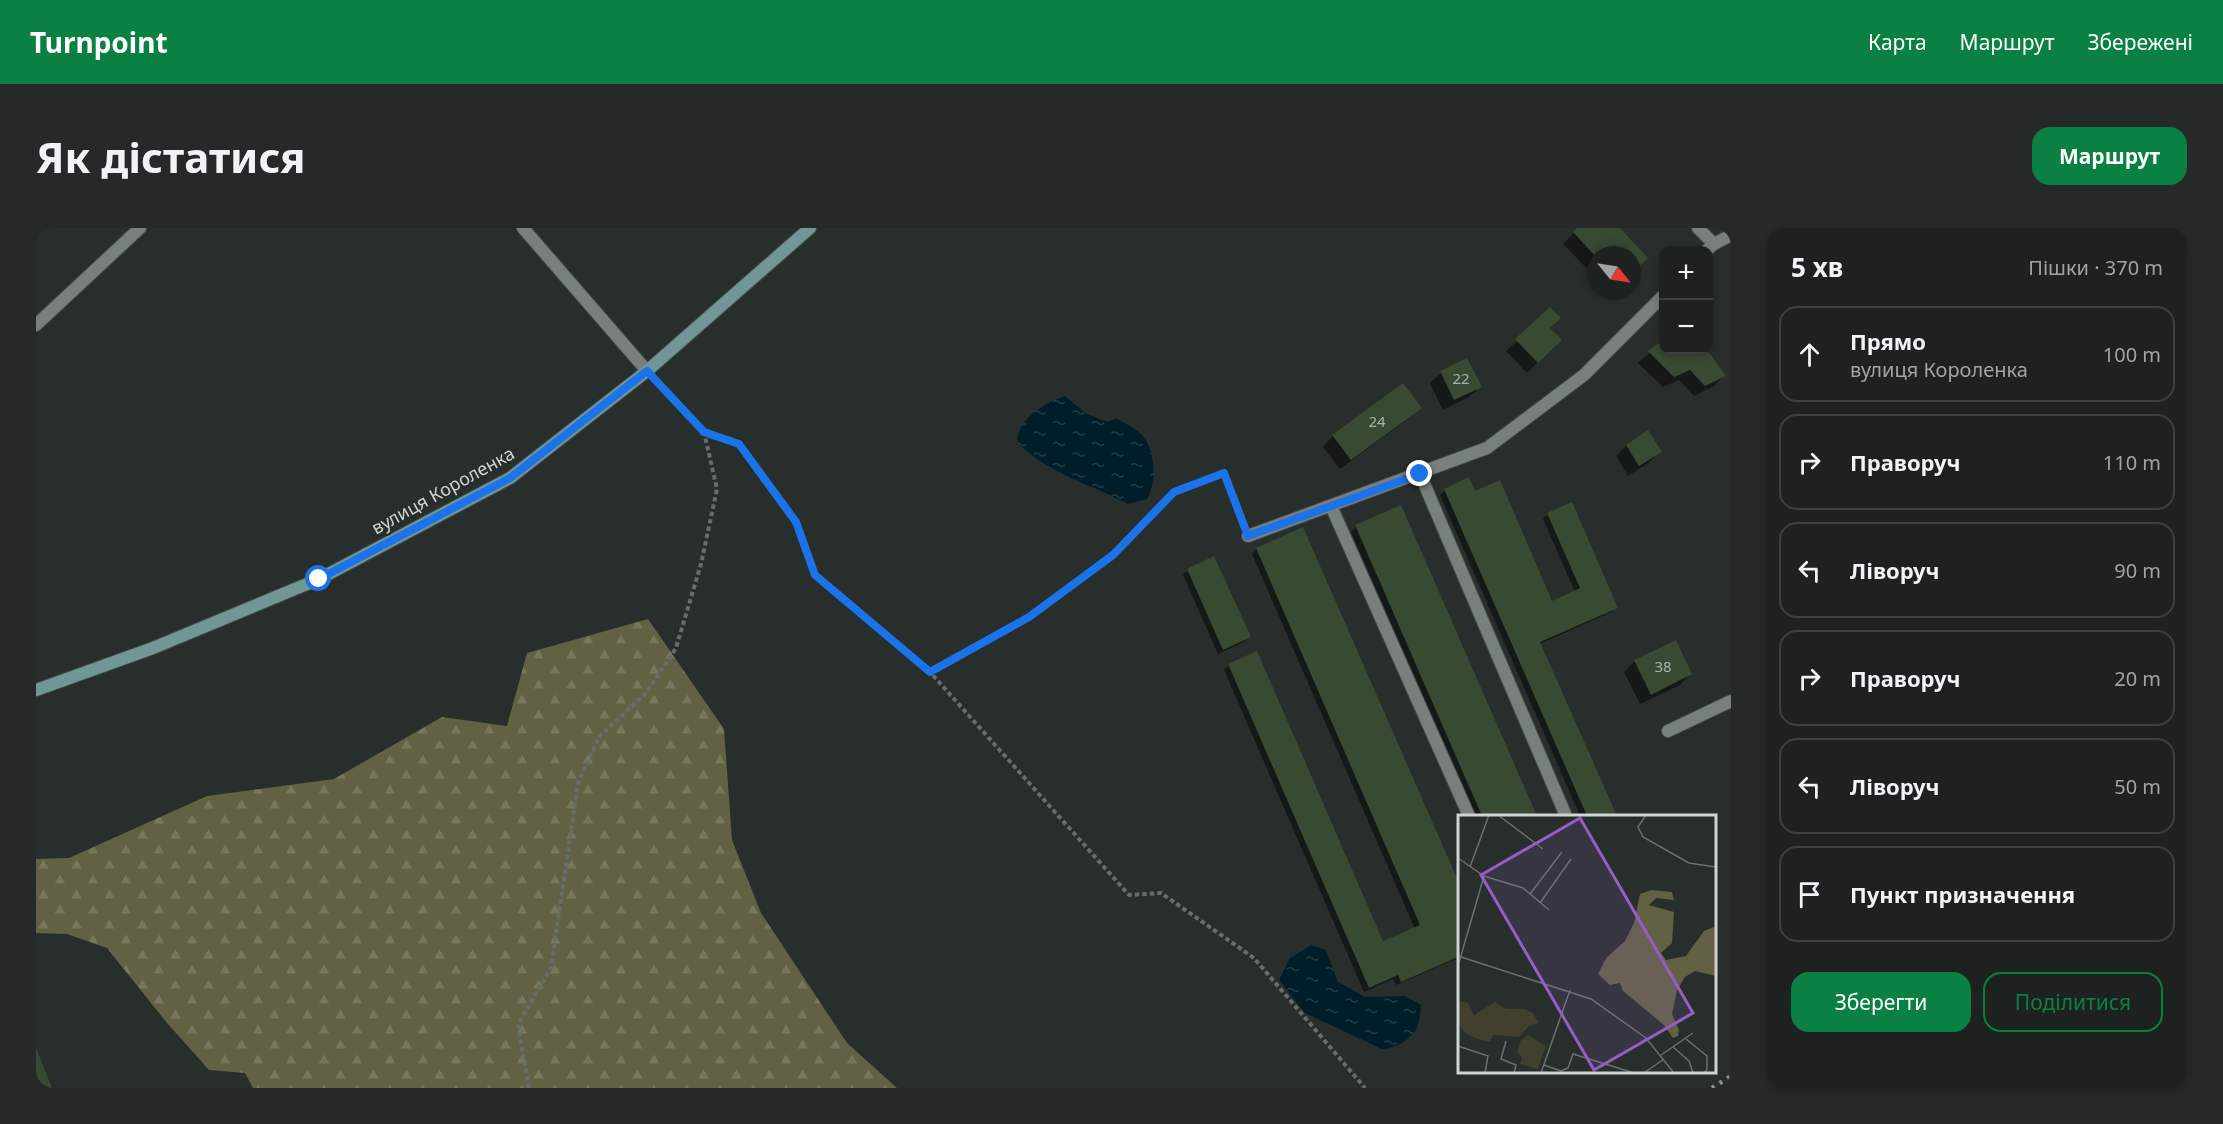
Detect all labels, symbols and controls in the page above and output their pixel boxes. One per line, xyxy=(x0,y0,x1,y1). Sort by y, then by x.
text: Turnpoint xyxy=(30,23,168,61)
text: Карта xyxy=(1868,28,1927,56)
text: Маршрут xyxy=(1960,28,2054,56)
text: Збережені xyxy=(2087,28,2193,56)
button: Маршрут xyxy=(2032,127,2187,185)
text: Як дістатися xyxy=(36,128,305,185)
north arrow xyxy=(1587,246,1641,300)
map controls xyxy=(1659,246,1713,354)
button: + xyxy=(1659,246,1713,300)
text: 5 хв xyxy=(1791,249,1843,285)
text: Пішки · 370 m xyxy=(2028,254,2163,281)
button: − xyxy=(1659,300,1713,354)
text: Прямо xyxy=(1850,326,1926,356)
icon: ahead xyxy=(1793,338,1826,371)
text: 100 m xyxy=(2103,341,2161,368)
text: вулиця Короленка xyxy=(1850,356,2028,383)
house number: 22 xyxy=(1452,368,1470,388)
house number: 24 xyxy=(1368,411,1386,431)
street label: вулиця Короленка xyxy=(367,441,518,539)
icon: right xyxy=(1793,446,1826,479)
text: Праворуч xyxy=(1850,447,1961,477)
text: 110 m xyxy=(2103,449,2161,476)
route end xyxy=(1406,460,1432,486)
icon: left xyxy=(1793,554,1826,587)
text: Ліворуч xyxy=(1850,555,1940,585)
text: 90 m xyxy=(2114,557,2161,584)
route start xyxy=(305,565,331,591)
house number: 38 xyxy=(1654,656,1672,676)
icon: right xyxy=(1793,662,1826,695)
text: Праворуч xyxy=(1850,663,1961,693)
text: 20 m xyxy=(2114,665,2161,692)
icon: left xyxy=(1793,770,1826,803)
text: Ліворуч xyxy=(1850,771,1940,801)
text: 50 m xyxy=(2114,773,2161,800)
inset map xyxy=(1458,815,1716,1073)
icon: arrive xyxy=(1793,878,1826,911)
text: Пункт призначення xyxy=(1850,879,2075,909)
button: Зберегти xyxy=(1791,972,1971,1032)
button: Поділитися xyxy=(1983,972,2163,1032)

